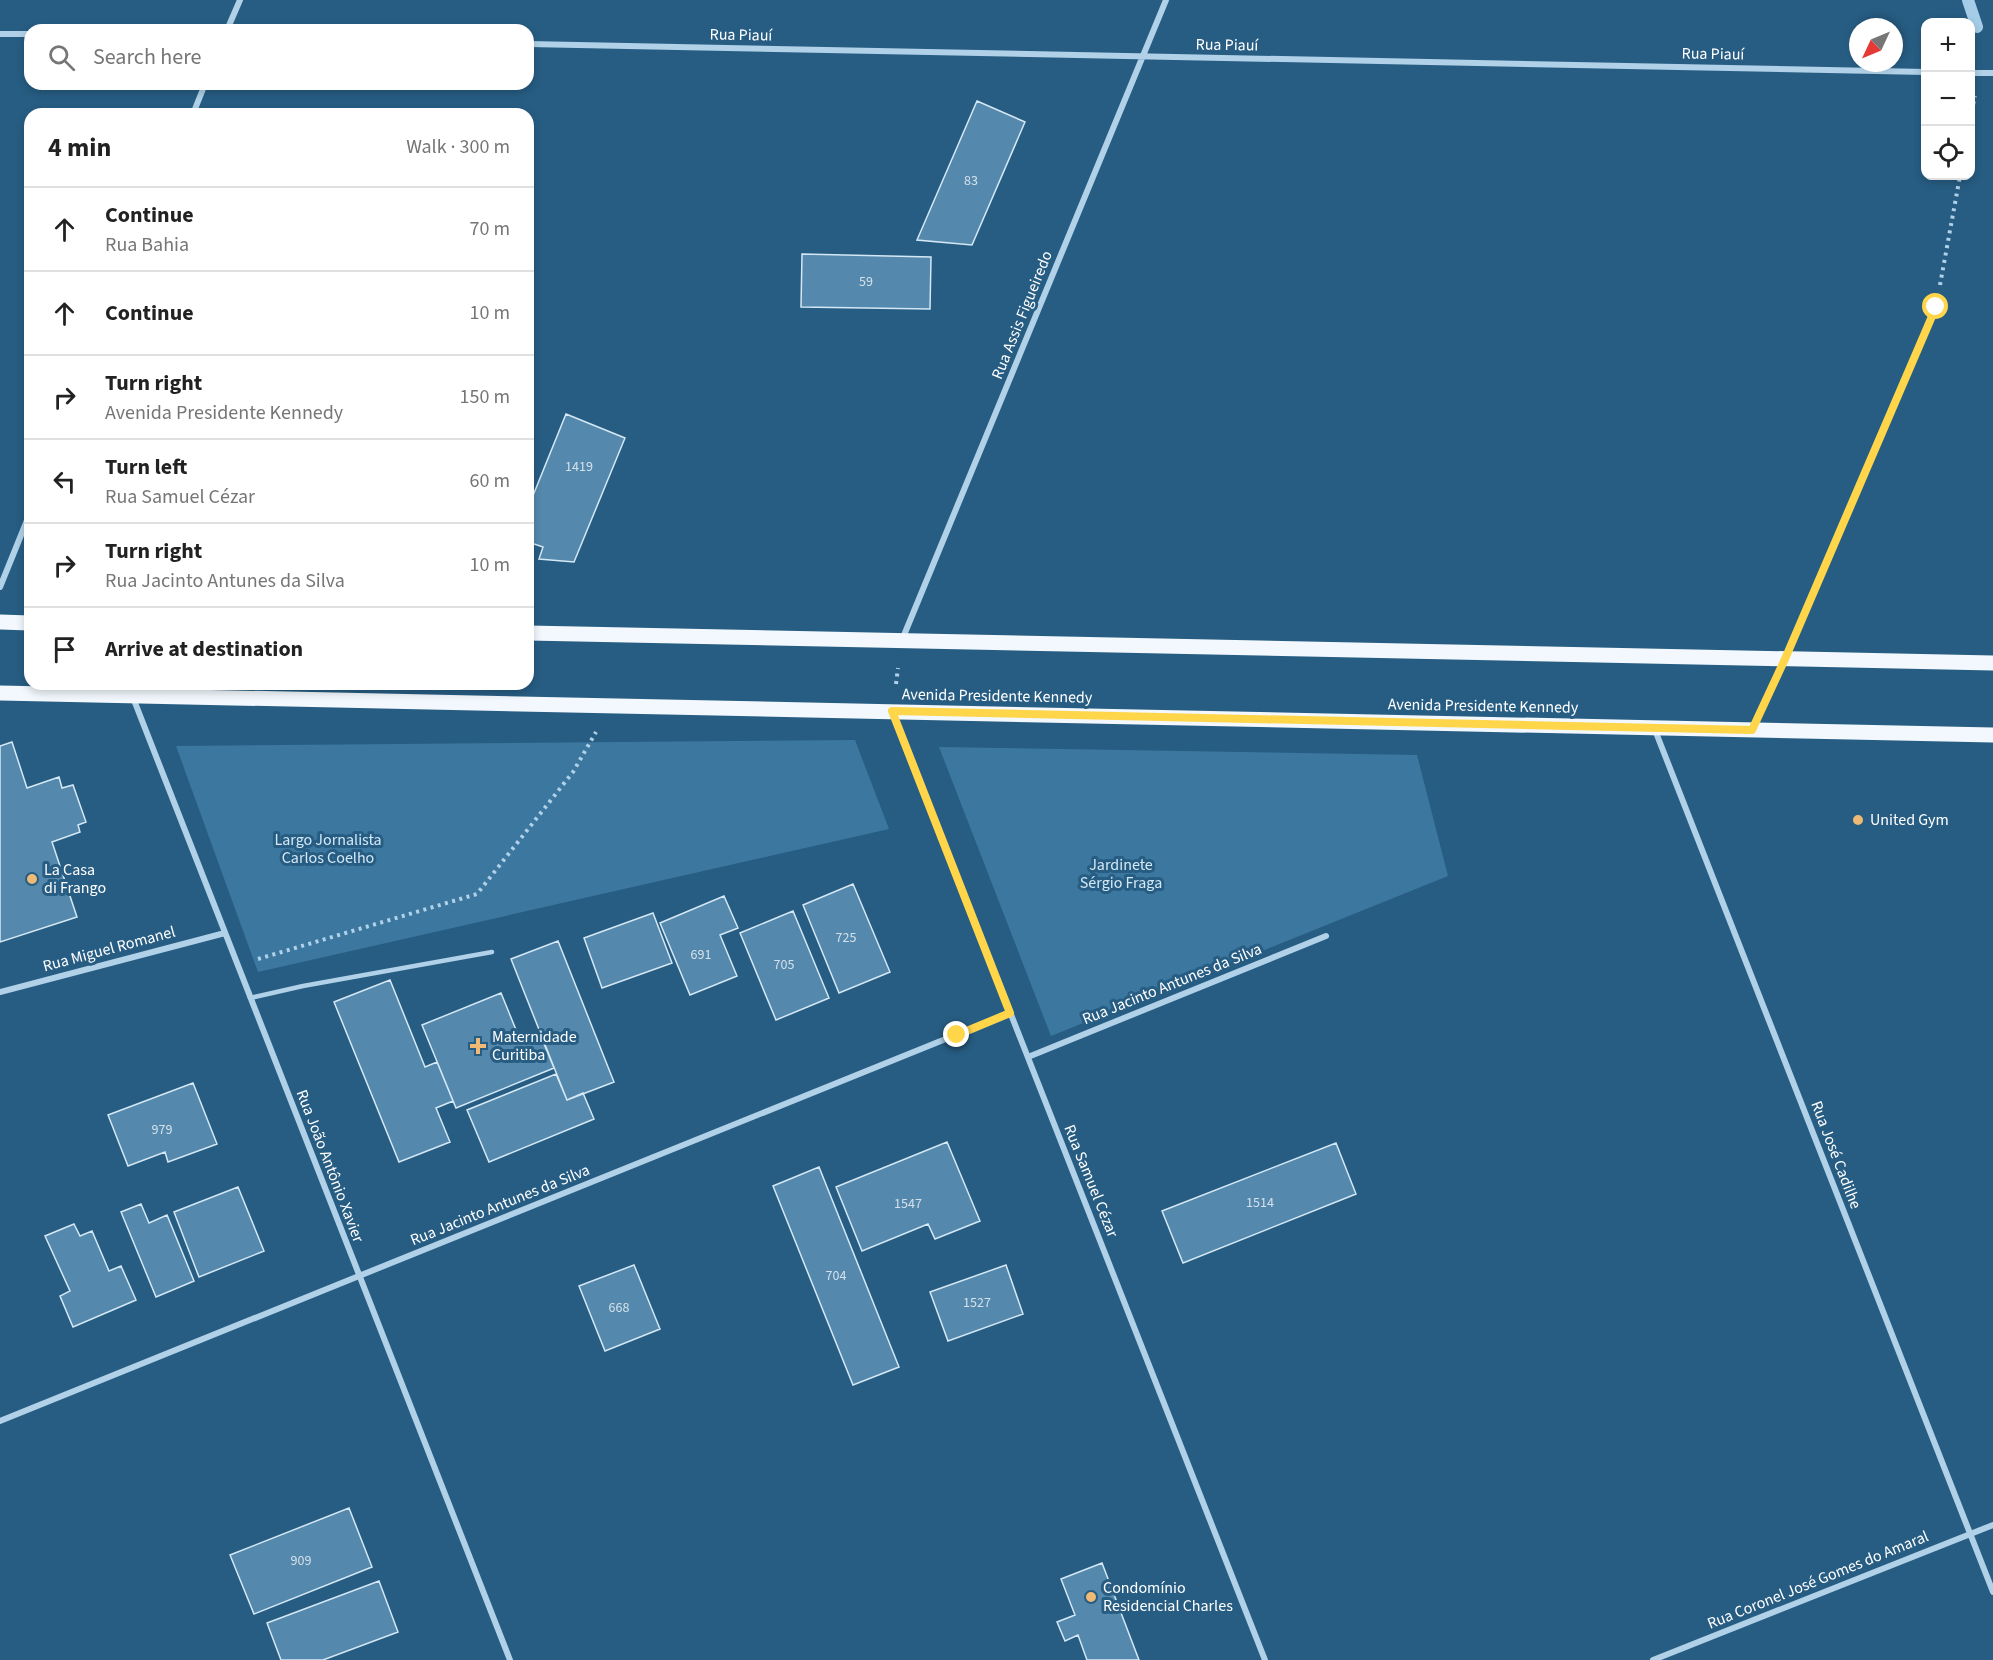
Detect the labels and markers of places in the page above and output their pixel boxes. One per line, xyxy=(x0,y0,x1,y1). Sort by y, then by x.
place label: United Gym xyxy=(1870,809,1949,831)
marker: United Gym xyxy=(1851,813,1865,827)
place label: La Casa di Frango xyxy=(44,859,106,899)
marker: La Casa di Frango xyxy=(25,872,39,886)
place label: Maternidade Curitiba xyxy=(492,1026,577,1066)
marker: Maternidade Curitiba xyxy=(469,1037,487,1055)
place label: Condomínio Residencial Charles xyxy=(1103,1577,1233,1617)
marker: Condomínio Residencial Charles xyxy=(1084,1590,1098,1604)

